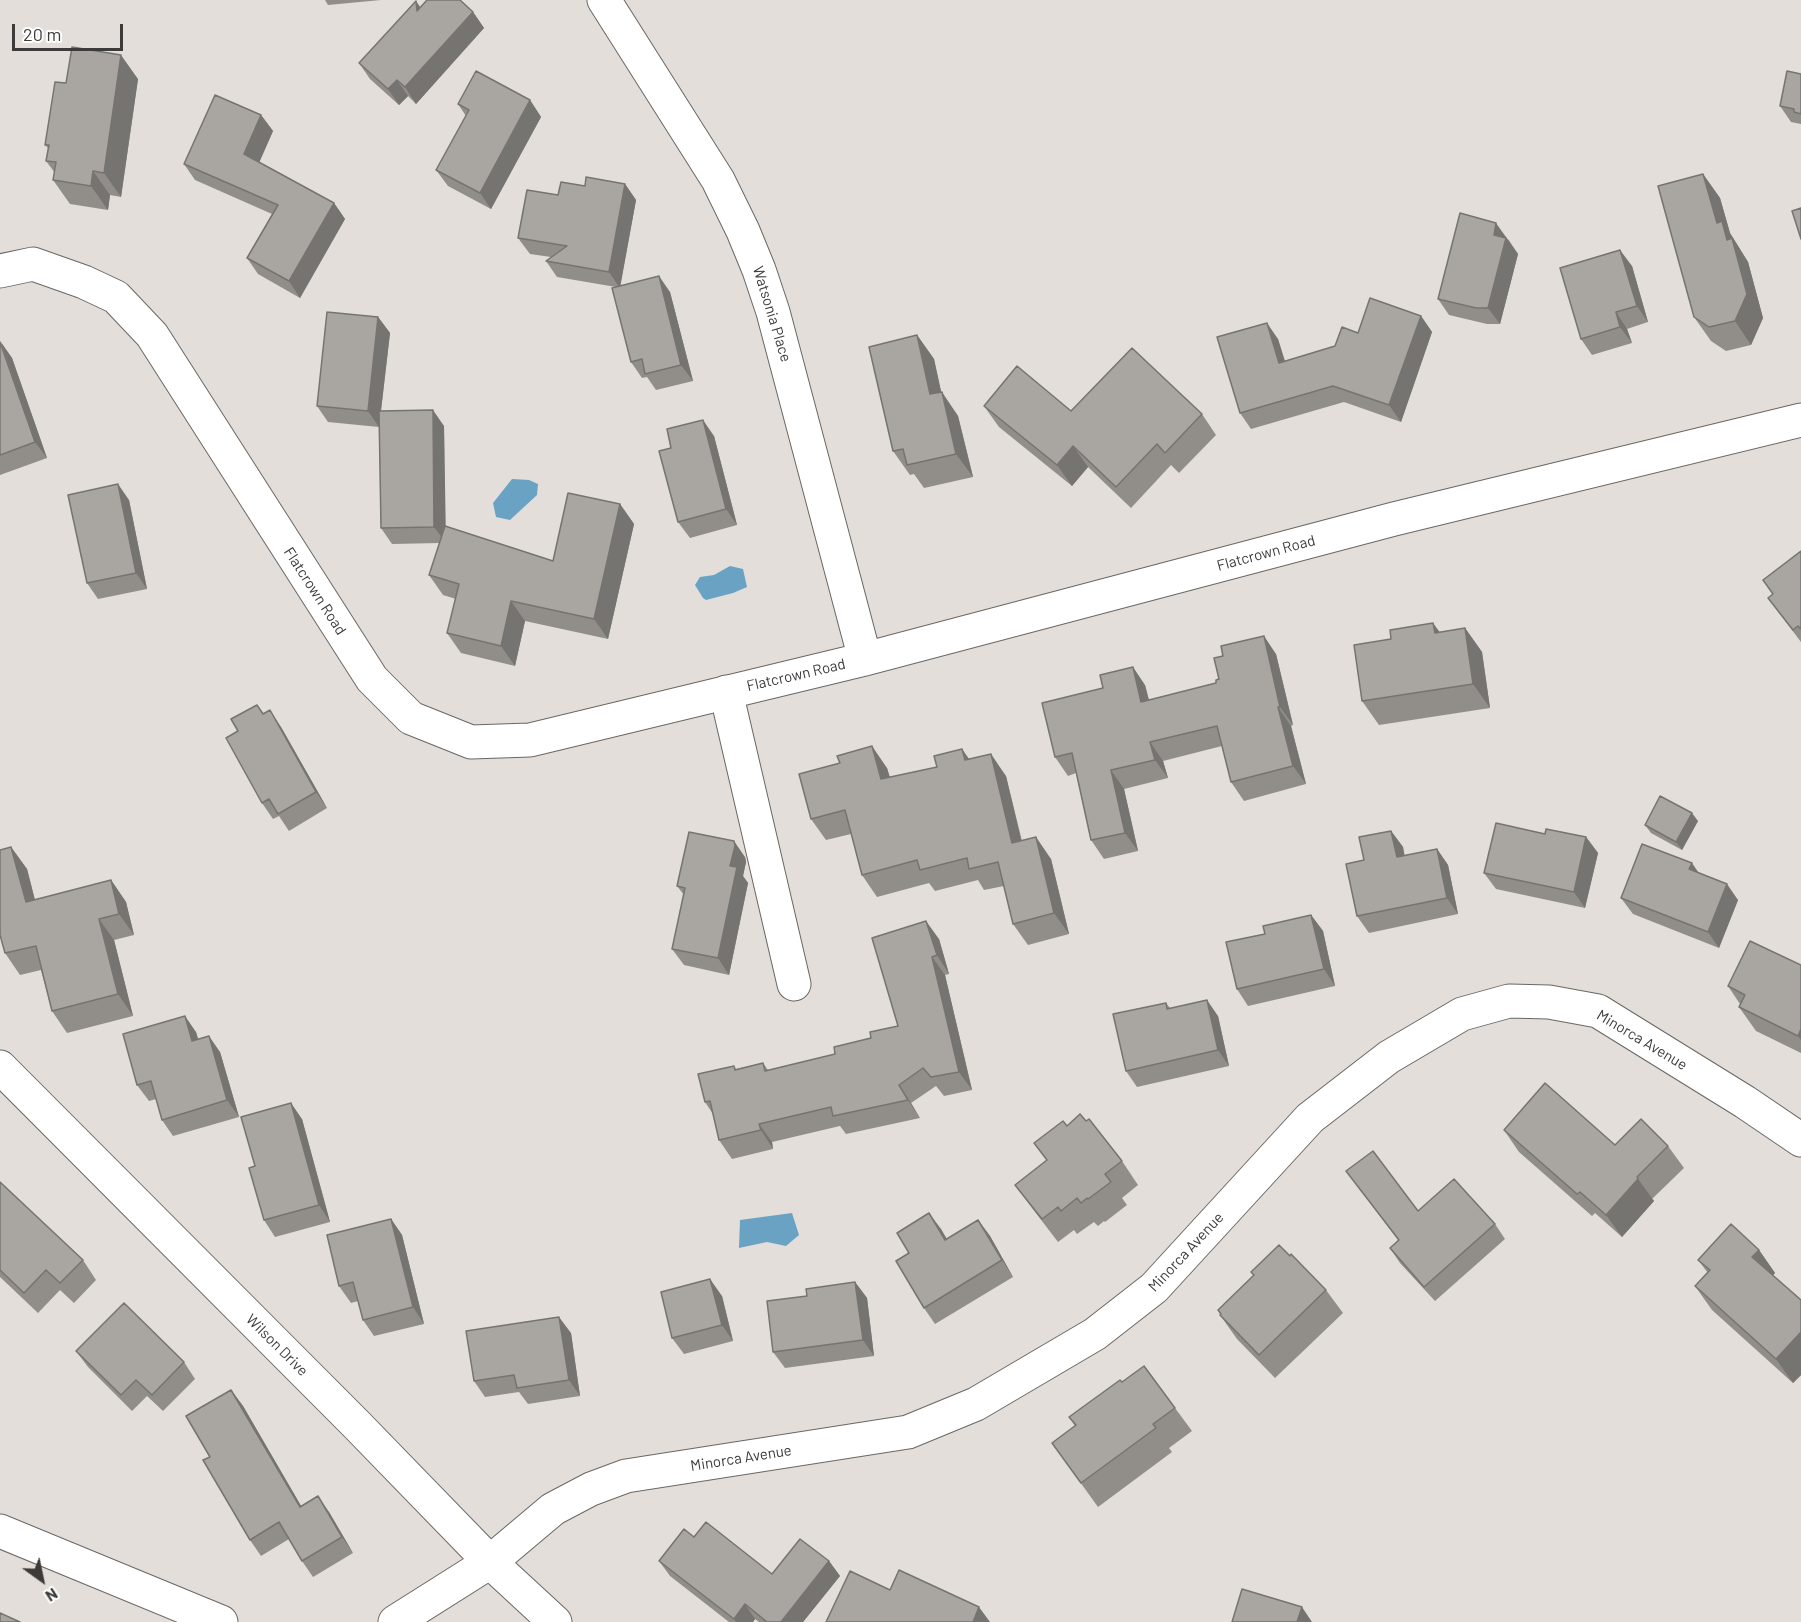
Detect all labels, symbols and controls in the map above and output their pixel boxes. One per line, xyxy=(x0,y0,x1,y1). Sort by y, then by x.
scale bar xyxy=(15,12,126,50)
text: 20 m xyxy=(23,23,61,45)
street label: Watsonia Place xyxy=(749,264,795,364)
street label: Flatcrown Road xyxy=(1215,531,1317,575)
street label: Flatcrown Road xyxy=(280,544,350,638)
street label: Flatcrown Road xyxy=(745,655,847,695)
street label: Minorca Avenue xyxy=(1594,1006,1690,1074)
street label: Minorca Avenue xyxy=(1145,1208,1227,1296)
street label: Wilson Drive xyxy=(242,1310,312,1380)
street label: Minorca Avenue xyxy=(689,1441,793,1475)
north arrow xyxy=(12,1550,72,1610)
text: N xyxy=(42,1585,62,1606)

